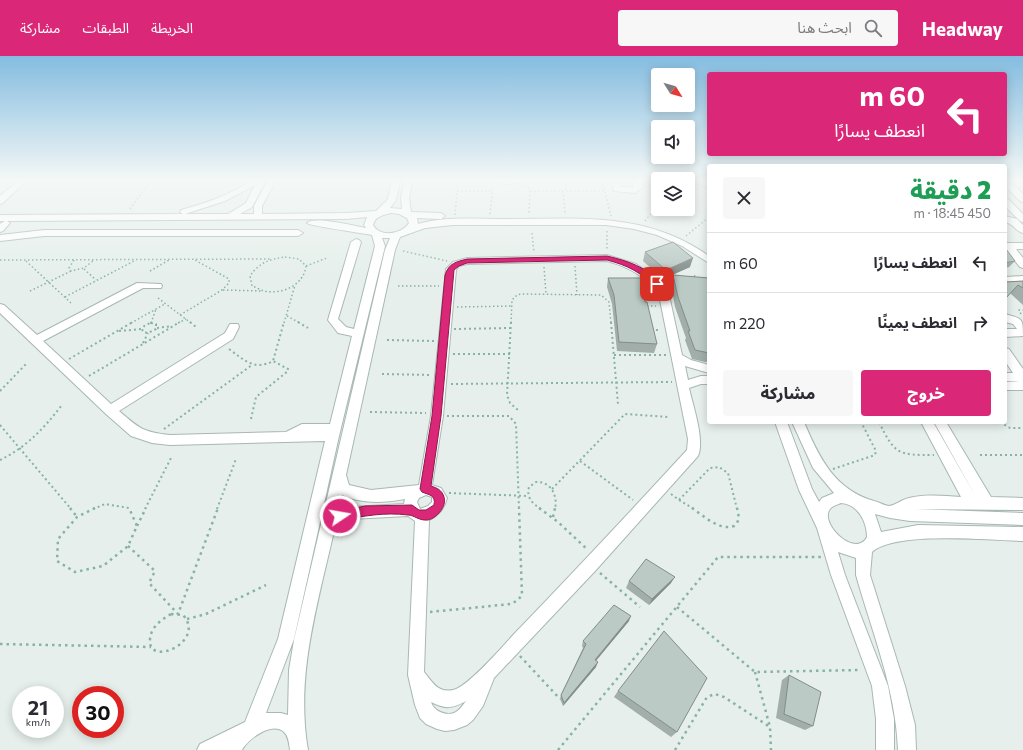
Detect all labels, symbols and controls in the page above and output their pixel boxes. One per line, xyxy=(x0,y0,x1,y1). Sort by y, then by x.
search box xyxy=(618,10,898,46)
icon: search xyxy=(862,17,884,39)
text: Headway xyxy=(922,17,1003,40)
text: ابحث هنا xyxy=(797,18,852,36)
text: مشاركة xyxy=(20,19,60,36)
text: الطبقات xyxy=(82,19,129,36)
text: الخريطة xyxy=(151,19,193,36)
north arrow xyxy=(651,68,695,112)
map controls xyxy=(651,68,695,216)
text: 60 m xyxy=(859,78,925,112)
icon: left xyxy=(939,88,991,140)
text: انعطف يسارًا xyxy=(834,119,925,141)
button: sound xyxy=(651,120,695,164)
button: layers xyxy=(651,172,695,216)
text: 2 دقيقة xyxy=(910,175,991,204)
button: close xyxy=(723,177,765,219)
text: 450 m · 18:45 xyxy=(914,205,991,221)
icon: left xyxy=(969,252,991,274)
text: انعطف يسارًا xyxy=(874,253,957,271)
text: 60 m xyxy=(723,254,758,272)
pin xyxy=(640,267,674,301)
icon: arrive xyxy=(646,273,668,295)
icon: right xyxy=(969,312,991,334)
text: انعطف يمينًا xyxy=(877,313,957,331)
text: 220 m xyxy=(723,314,765,332)
button: مشاركة xyxy=(723,370,853,416)
button: خروج xyxy=(861,370,991,416)
position arrow xyxy=(319,495,361,537)
speed limit sign: 30 xyxy=(72,686,124,738)
text: 21 xyxy=(28,695,48,719)
text: km/h xyxy=(26,716,50,728)

